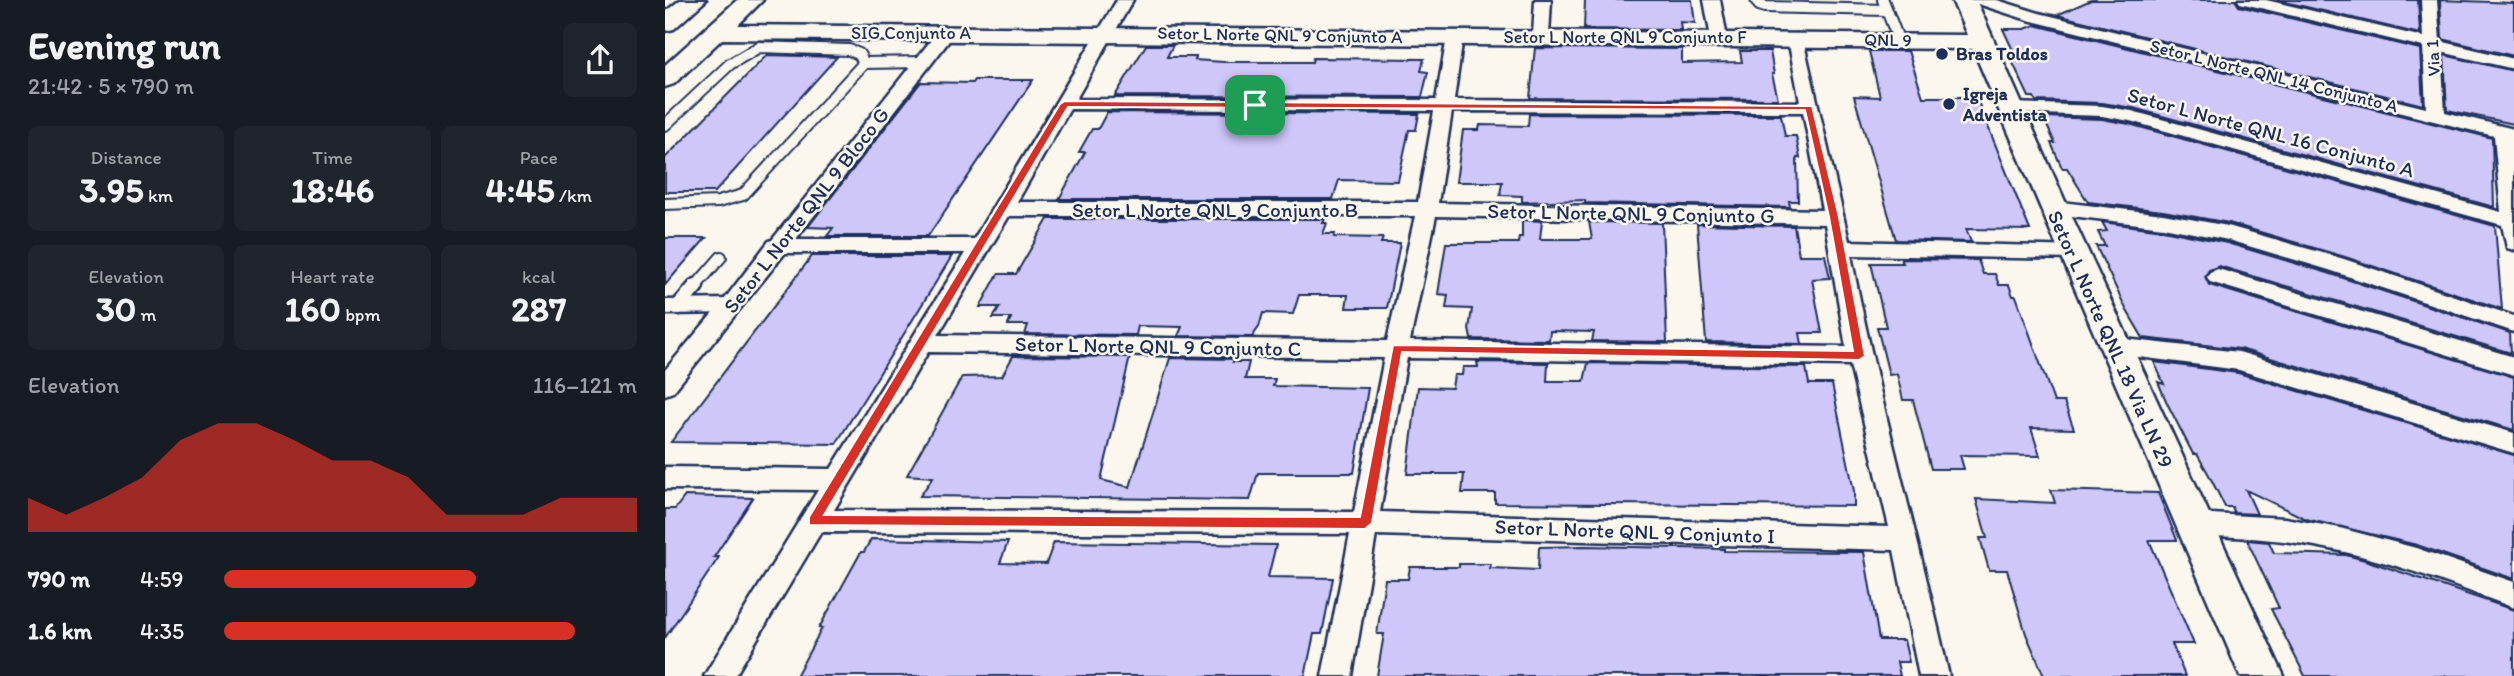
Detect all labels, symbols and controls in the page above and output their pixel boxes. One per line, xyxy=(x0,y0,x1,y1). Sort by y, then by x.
street label: SIG Conjunto A xyxy=(851,22,972,44)
street label: Setor L Norte QNL 9 Conjunto A xyxy=(1157,22,1403,48)
text: Evening run xyxy=(28,23,221,69)
button: share xyxy=(563,23,637,97)
street label: Setor L Norte QNL 9 Conjunto F xyxy=(1504,26,1747,48)
street label: QNL 9 xyxy=(1864,29,1912,51)
street label: Setor L Norte QNL 14 Conjunto A xyxy=(2148,34,2401,118)
street label: Via 1 xyxy=(2421,39,2445,77)
place label: Bras Toldos xyxy=(1956,43,2048,65)
marker: Bras Toldos xyxy=(1934,46,1950,62)
text: 21:42 · 5 × 790 m xyxy=(28,72,194,100)
pin xyxy=(1225,75,1285,135)
street label: Setor L Norte QNL 16 Conjunto A xyxy=(2125,82,2418,183)
place label: Igreja Adventista xyxy=(1962,83,2048,126)
icon: arrive xyxy=(1236,86,1274,124)
marker: Igreja Adventista xyxy=(1941,96,1957,112)
street label: Setor L Norte QNL 9 Bloco G xyxy=(718,102,894,318)
text: Distance xyxy=(91,146,162,169)
text: Time xyxy=(312,146,353,169)
text: Pace xyxy=(520,146,558,169)
text: 3.95 xyxy=(79,169,144,211)
text: 18:46 xyxy=(291,169,374,211)
text: 4:45 xyxy=(486,169,555,211)
text: km xyxy=(144,184,173,207)
text: /km xyxy=(555,184,592,207)
street label: Setor L Norte QNL 9 Conjunto B xyxy=(1072,197,1358,222)
street label: Setor L Norte QNL 9 Conjunto G xyxy=(1487,198,1775,228)
street label: Setor L Norte QNL 18 Via LN 29 xyxy=(2043,206,2179,472)
text: Elevation xyxy=(88,265,164,288)
text: Heart rate xyxy=(290,265,375,288)
text: kcal xyxy=(522,265,556,288)
text: 30 xyxy=(96,288,136,330)
text: 160 xyxy=(285,288,341,330)
text: 287 xyxy=(511,288,566,330)
text: m xyxy=(136,303,157,326)
text: bpm xyxy=(341,303,380,326)
street label: Setor L Norte QNL 9 Conjunto C xyxy=(1015,331,1301,361)
text: Elevation xyxy=(28,371,119,399)
text: 116–121 m xyxy=(533,371,637,399)
street label: Setor L Norte QNL 9 Conjunto I xyxy=(1494,514,1776,548)
text: 790 m xyxy=(28,565,90,593)
text: 4:59 xyxy=(140,565,184,593)
text: 1.6 km xyxy=(28,617,92,645)
text: 4:35 xyxy=(140,617,184,645)

